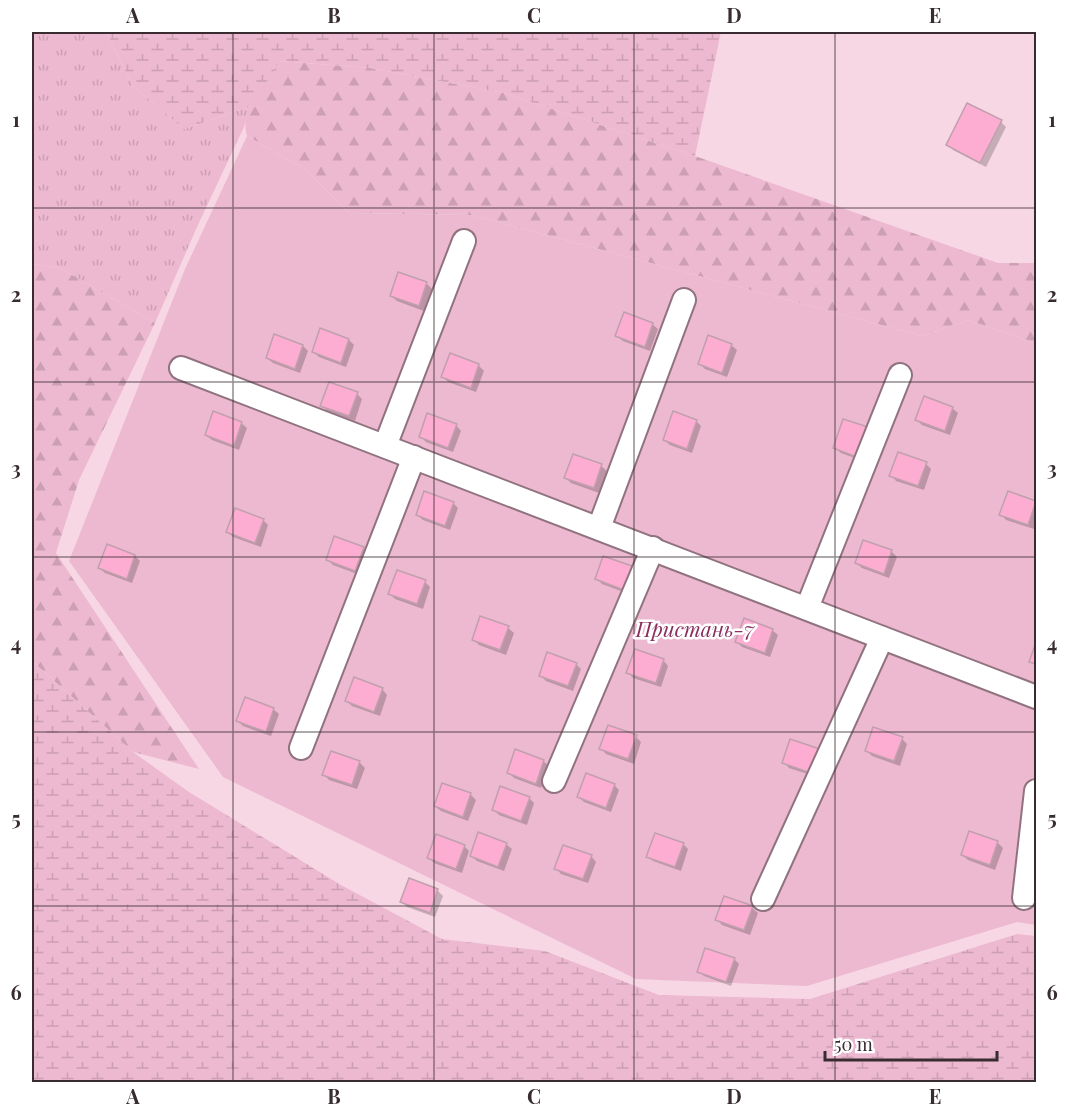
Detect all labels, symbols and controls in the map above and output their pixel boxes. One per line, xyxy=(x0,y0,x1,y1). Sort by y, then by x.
text: A xyxy=(125,1,140,28)
text: B xyxy=(327,1,341,28)
text: C xyxy=(527,1,541,28)
text: D xyxy=(726,1,742,28)
text: E xyxy=(929,1,941,28)
text: 1 xyxy=(12,105,20,132)
text: 1 xyxy=(1048,105,1056,132)
text: 2 xyxy=(11,280,21,307)
text: 2 xyxy=(1047,280,1057,307)
text: 3 xyxy=(11,454,21,481)
text: 3 xyxy=(1047,454,1057,481)
park label: Пристань-7 xyxy=(635,614,756,642)
text: 4 xyxy=(11,629,21,656)
text: 4 xyxy=(1047,629,1057,656)
text: 5 xyxy=(11,804,21,831)
text: 5 xyxy=(1047,804,1057,831)
text: 6 xyxy=(10,978,22,1005)
text: 6 xyxy=(1046,978,1058,1005)
scale bar xyxy=(825,1024,998,1062)
text: 50 m xyxy=(834,1032,873,1056)
text: A xyxy=(125,1082,140,1109)
text: B xyxy=(327,1082,341,1109)
text: C xyxy=(527,1082,541,1109)
text: D xyxy=(726,1082,742,1109)
text: E xyxy=(929,1082,941,1109)

